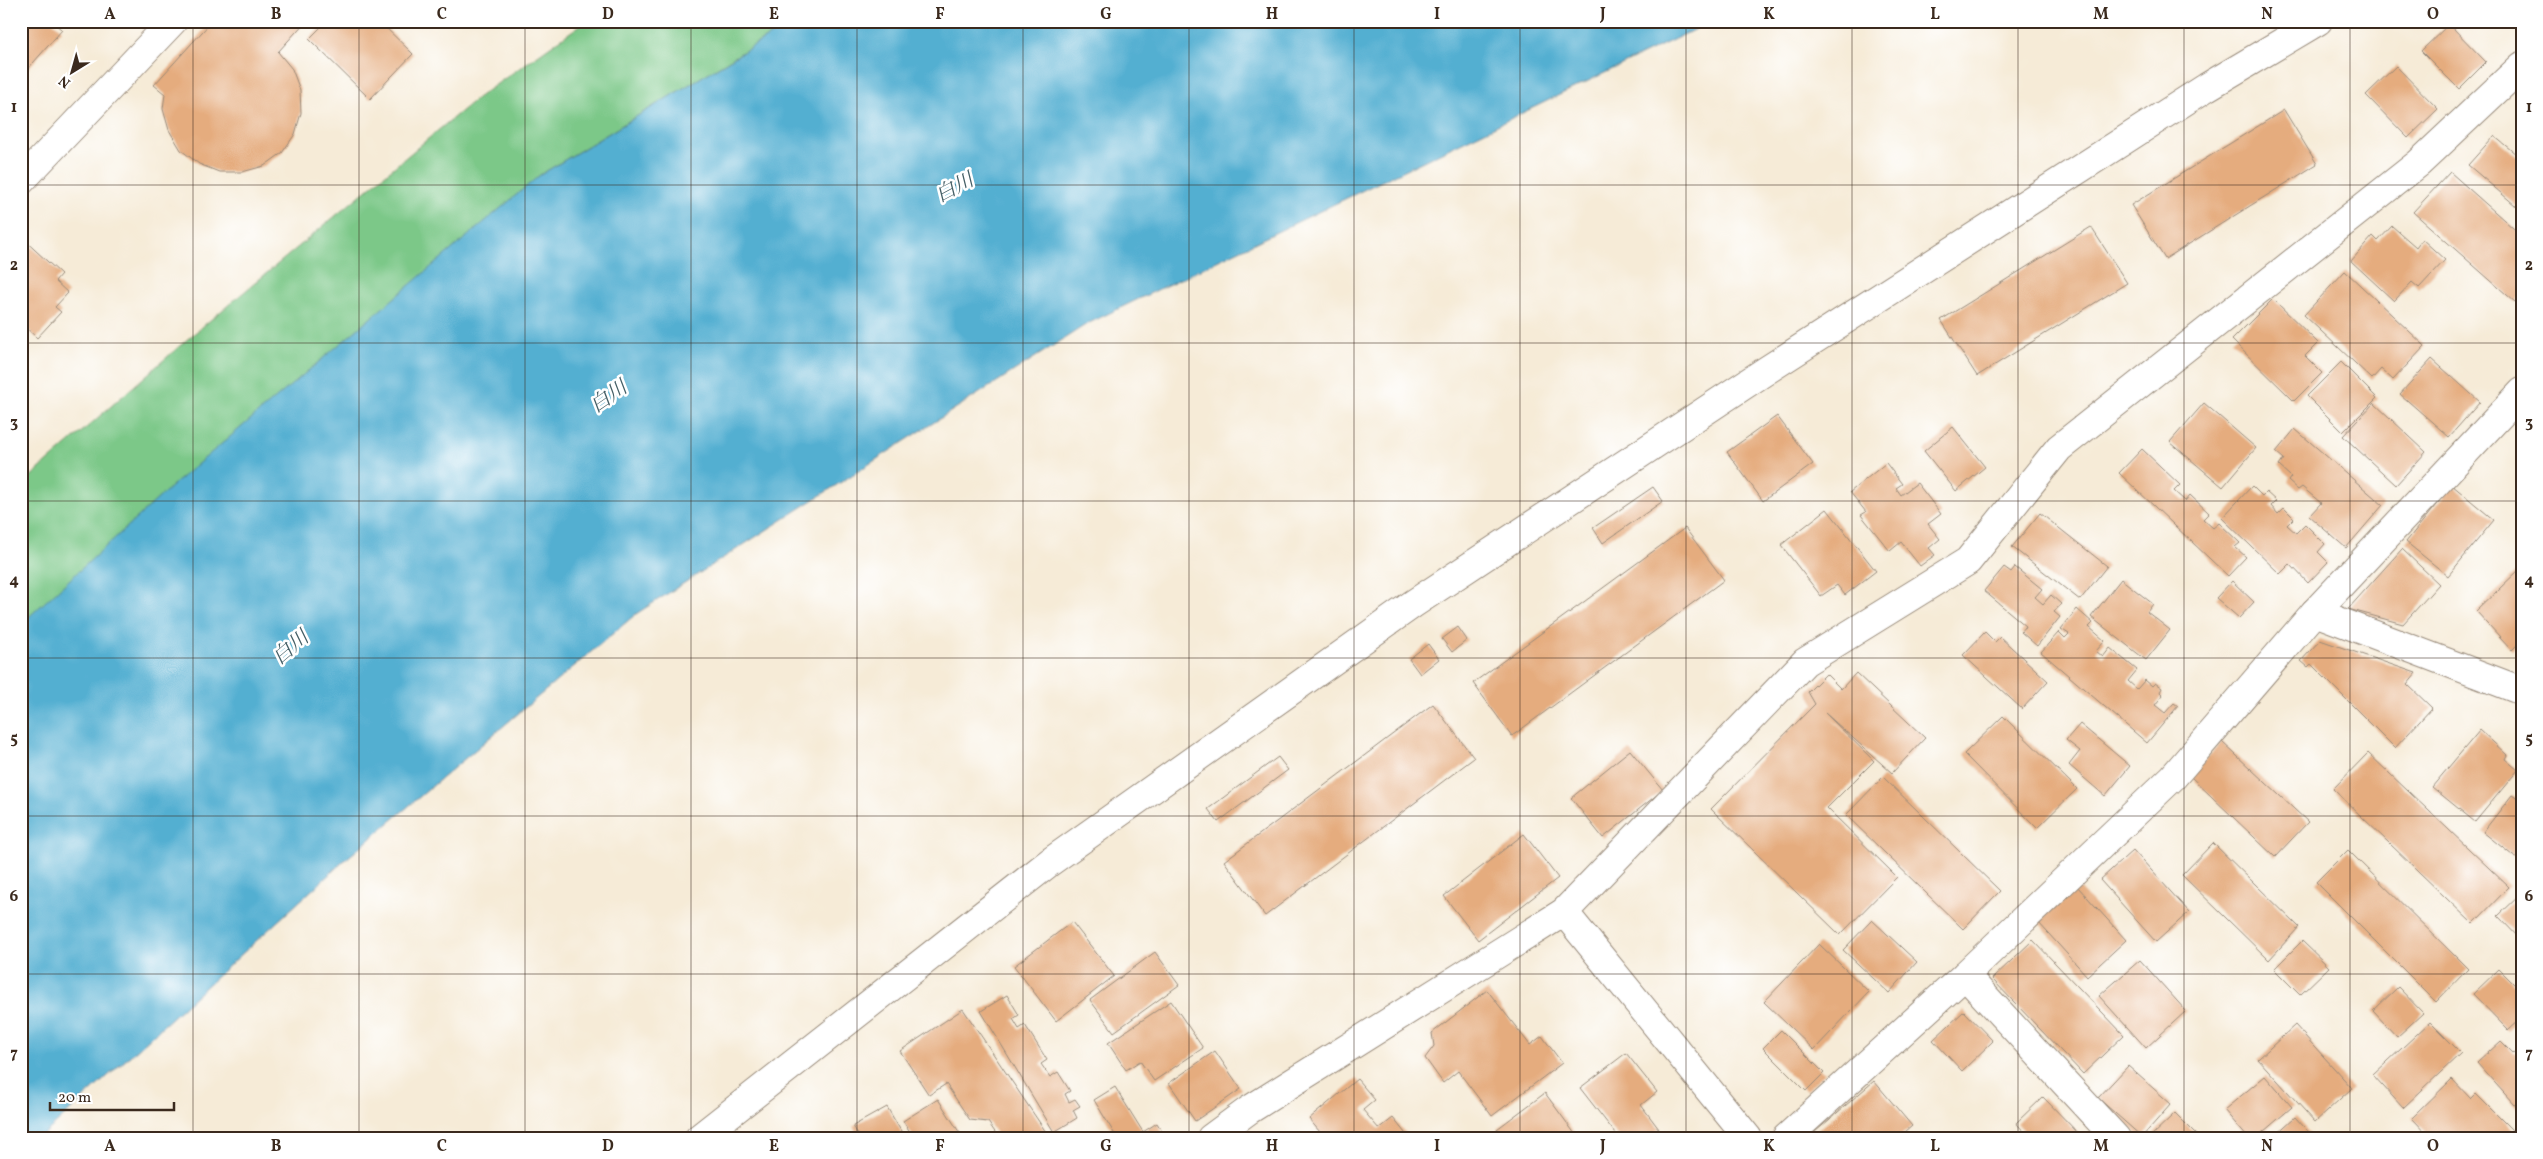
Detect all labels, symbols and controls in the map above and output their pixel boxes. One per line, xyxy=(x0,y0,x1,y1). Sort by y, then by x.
text: A xyxy=(104,4,116,26)
text: B xyxy=(271,4,282,26)
text: C xyxy=(437,4,447,26)
text: D xyxy=(602,4,614,26)
text: E xyxy=(769,4,779,26)
text: F xyxy=(935,4,945,26)
text: G xyxy=(1100,4,1112,26)
text: H xyxy=(1266,4,1278,26)
text: I xyxy=(1434,4,1440,26)
text: J xyxy=(1599,4,1606,26)
text: K xyxy=(1763,4,1775,26)
text: L xyxy=(1930,4,1940,26)
text: M xyxy=(2093,4,2109,26)
text: N xyxy=(2261,4,2273,26)
text: O xyxy=(2427,4,2439,26)
north arrow xyxy=(48,48,98,98)
text: N xyxy=(55,71,75,92)
text: 1 xyxy=(11,97,17,119)
text: 1 xyxy=(2526,97,2532,119)
water label: 白川 xyxy=(931,166,981,211)
text: 2 xyxy=(10,255,18,277)
text: 2 xyxy=(2525,255,2533,277)
water label: 白川 xyxy=(585,374,635,421)
text: 3 xyxy=(10,412,18,434)
text: 3 xyxy=(2525,412,2533,434)
text: 4 xyxy=(9,570,19,592)
text: 4 xyxy=(2524,570,2534,592)
water label: 白川 xyxy=(267,624,317,672)
text: 5 xyxy=(10,728,18,750)
text: 5 xyxy=(2525,728,2533,750)
text: 6 xyxy=(10,886,19,908)
text: 6 xyxy=(2525,886,2534,908)
text: 7 xyxy=(10,1043,18,1065)
text: 7 xyxy=(2525,1043,2533,1065)
scale bar xyxy=(50,1079,174,1111)
text: 20 m xyxy=(58,1088,91,1109)
text: A xyxy=(104,1136,116,1158)
text: B xyxy=(271,1136,282,1158)
text: C xyxy=(437,1136,447,1158)
text: D xyxy=(602,1136,614,1158)
text: E xyxy=(769,1136,779,1158)
text: F xyxy=(935,1136,945,1158)
text: G xyxy=(1100,1136,1112,1158)
text: H xyxy=(1266,1136,1278,1158)
text: I xyxy=(1434,1136,1440,1158)
text: J xyxy=(1599,1136,1606,1158)
text: K xyxy=(1763,1136,1775,1158)
text: L xyxy=(1930,1136,1940,1158)
text: M xyxy=(2093,1136,2109,1158)
text: N xyxy=(2261,1136,2273,1158)
text: O xyxy=(2427,1136,2439,1158)

